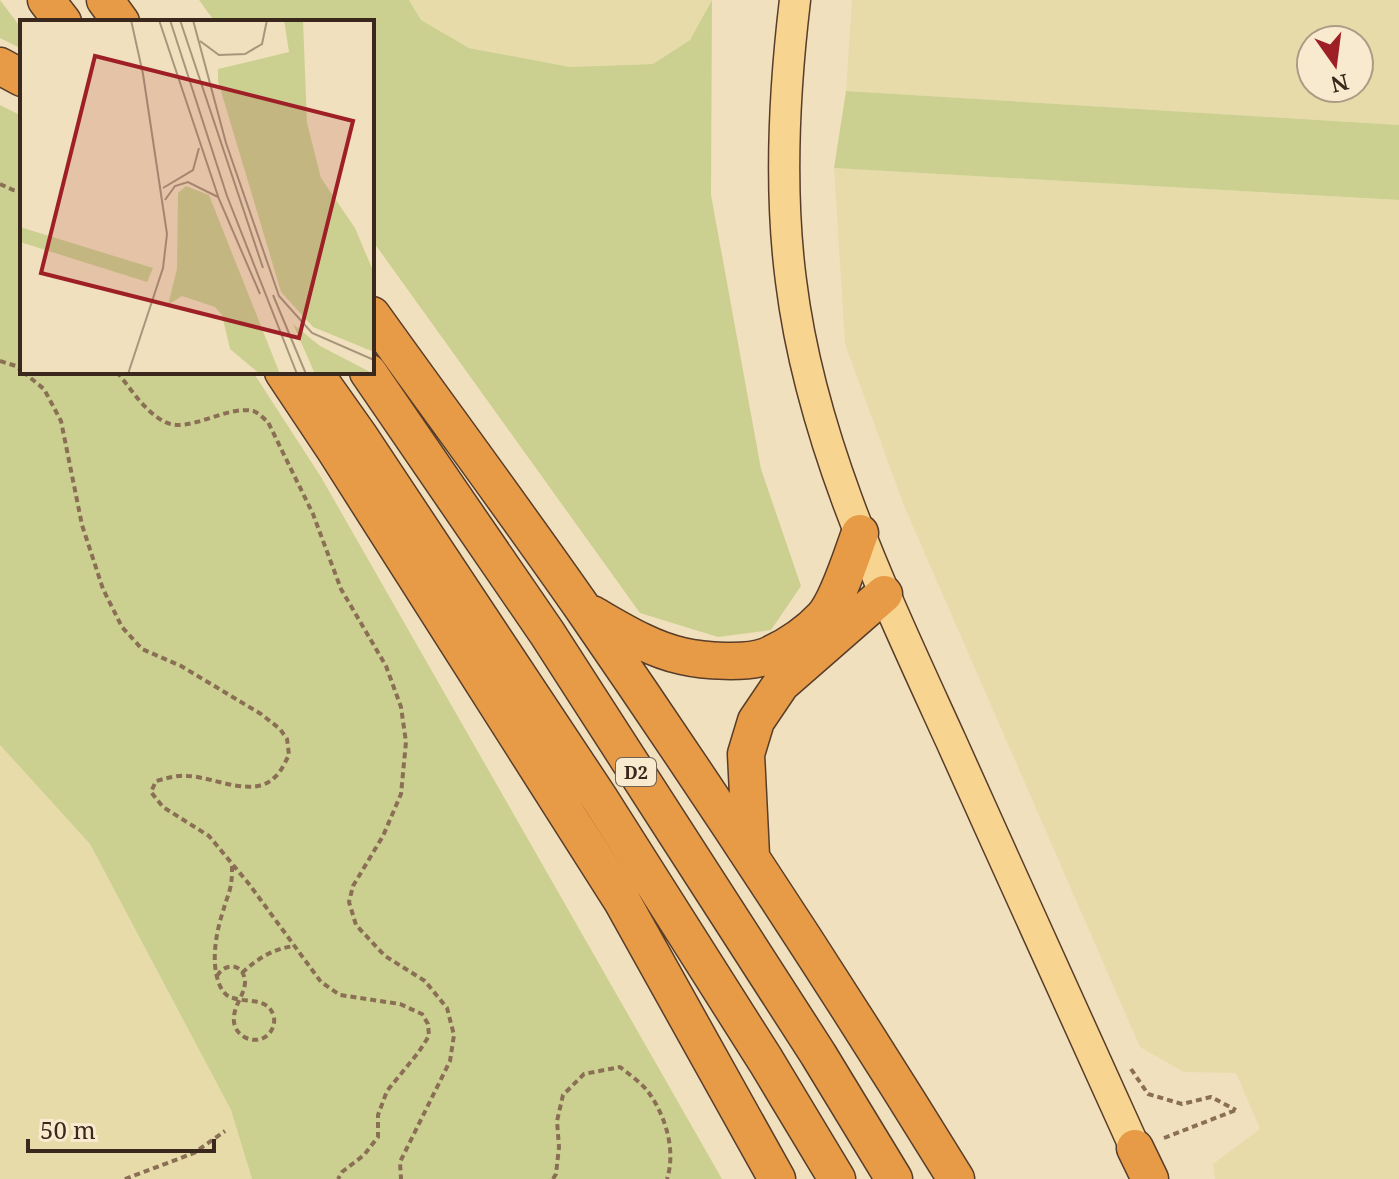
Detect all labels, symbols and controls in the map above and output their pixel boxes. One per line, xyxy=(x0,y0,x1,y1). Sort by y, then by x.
inset map xyxy=(20,20,374,374)
north arrow xyxy=(1295,24,1375,104)
text: N xyxy=(1328,68,1352,101)
road number: D2 xyxy=(616,758,656,786)
scale bar xyxy=(28,1103,214,1153)
text: 50 m xyxy=(40,1113,96,1146)

